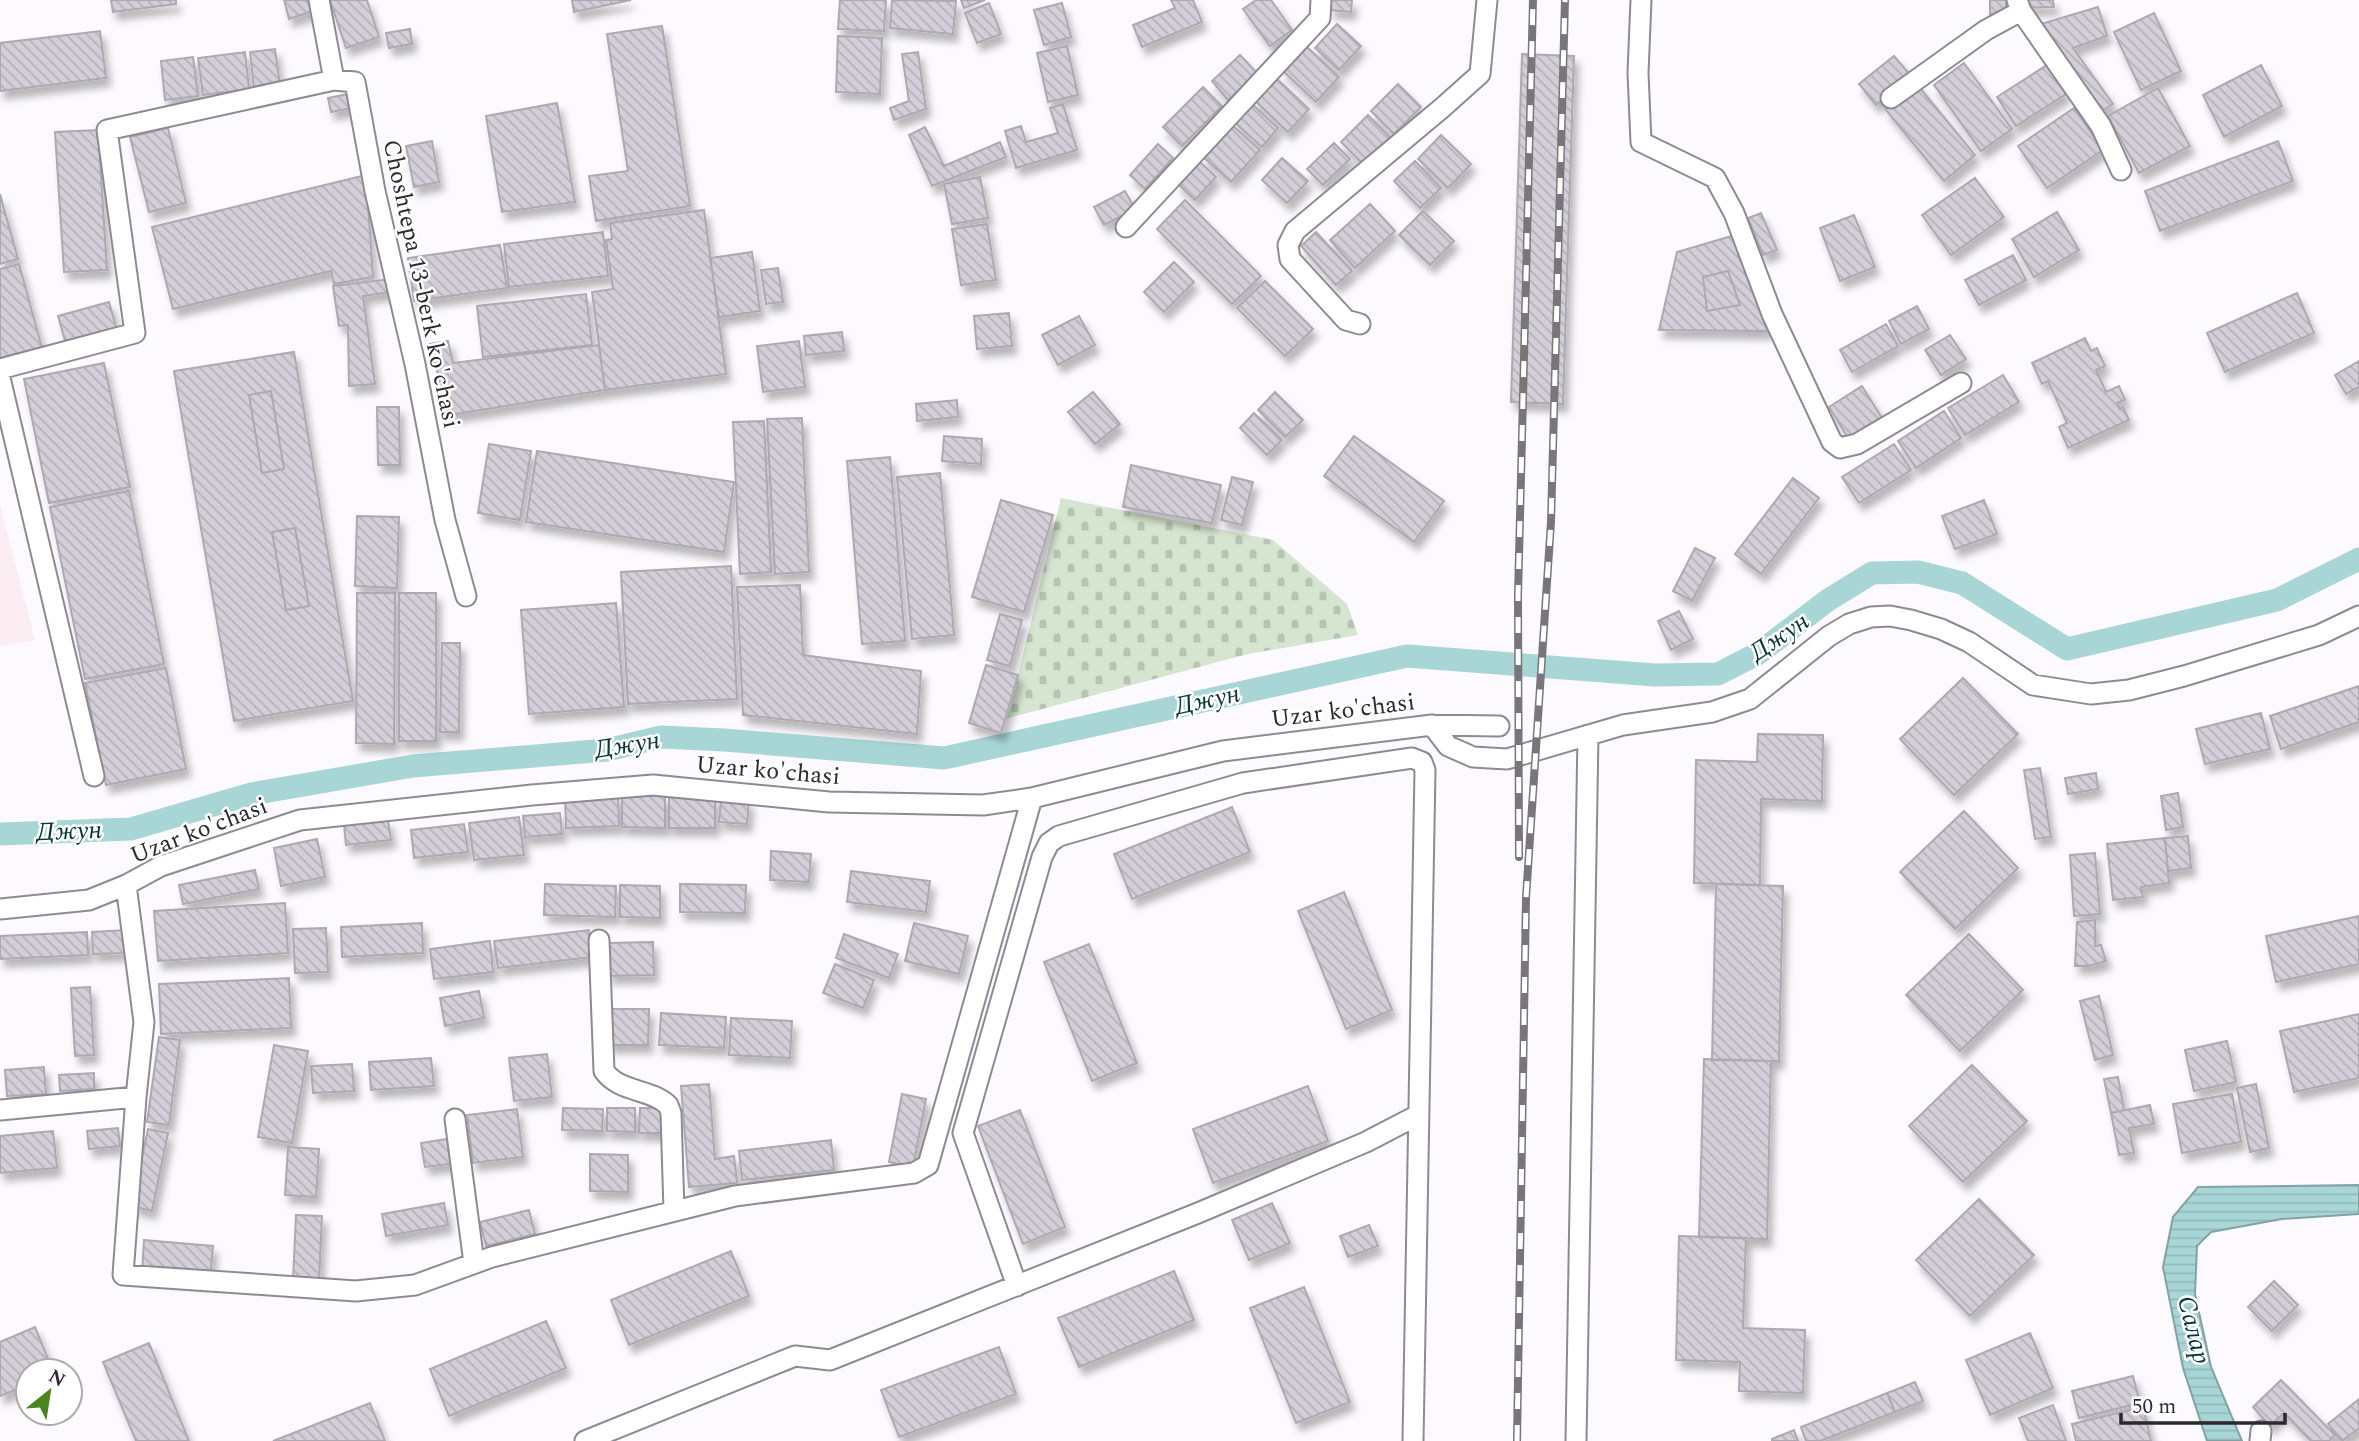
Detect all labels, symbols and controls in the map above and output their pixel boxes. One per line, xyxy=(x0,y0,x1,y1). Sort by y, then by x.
street label: Choshtepa 13-berk ko'chasi xyxy=(373,136,469,432)
water label: Джун xyxy=(1740,602,1818,673)
water label: Джун xyxy=(1170,673,1244,727)
street label: Uzar ko'chasi xyxy=(1269,684,1417,738)
water label: Джун xyxy=(590,720,663,770)
street label: Uzar ko'chasi xyxy=(694,747,842,795)
street label: Uzar ko'chasi xyxy=(125,788,273,874)
water label: Джун xyxy=(34,810,103,852)
water label: Салар xyxy=(2166,1291,2222,1369)
north arrow xyxy=(14,1357,84,1427)
text: N xyxy=(43,1362,71,1395)
scale bar xyxy=(2121,1382,2286,1426)
text: 50 m xyxy=(2132,1391,2176,1423)

